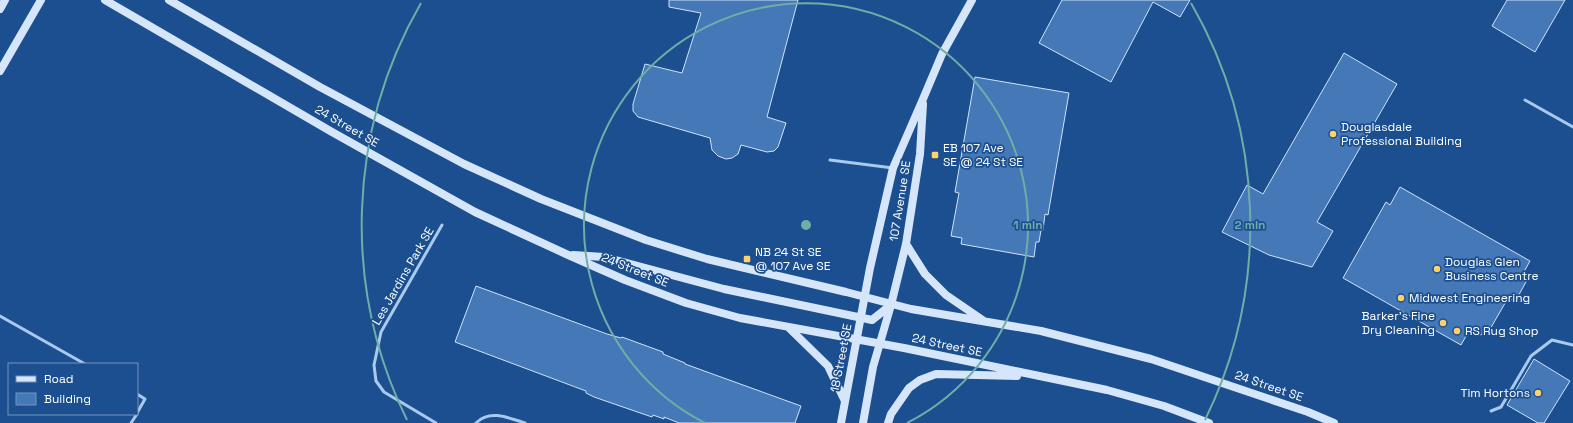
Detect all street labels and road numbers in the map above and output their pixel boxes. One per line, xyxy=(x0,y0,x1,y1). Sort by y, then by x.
street label: 24 Street SE xyxy=(312,101,382,151)
street label: 107 Avenue SE xyxy=(886,159,914,243)
street label: Les Jardins Park SE xyxy=(368,224,438,328)
street label: 24 Street SE xyxy=(599,249,671,291)
street label: 18 Street SE xyxy=(827,322,856,394)
street label: 24 Street SE xyxy=(910,330,984,360)
street label: 24 Street SE xyxy=(1233,367,1306,405)

